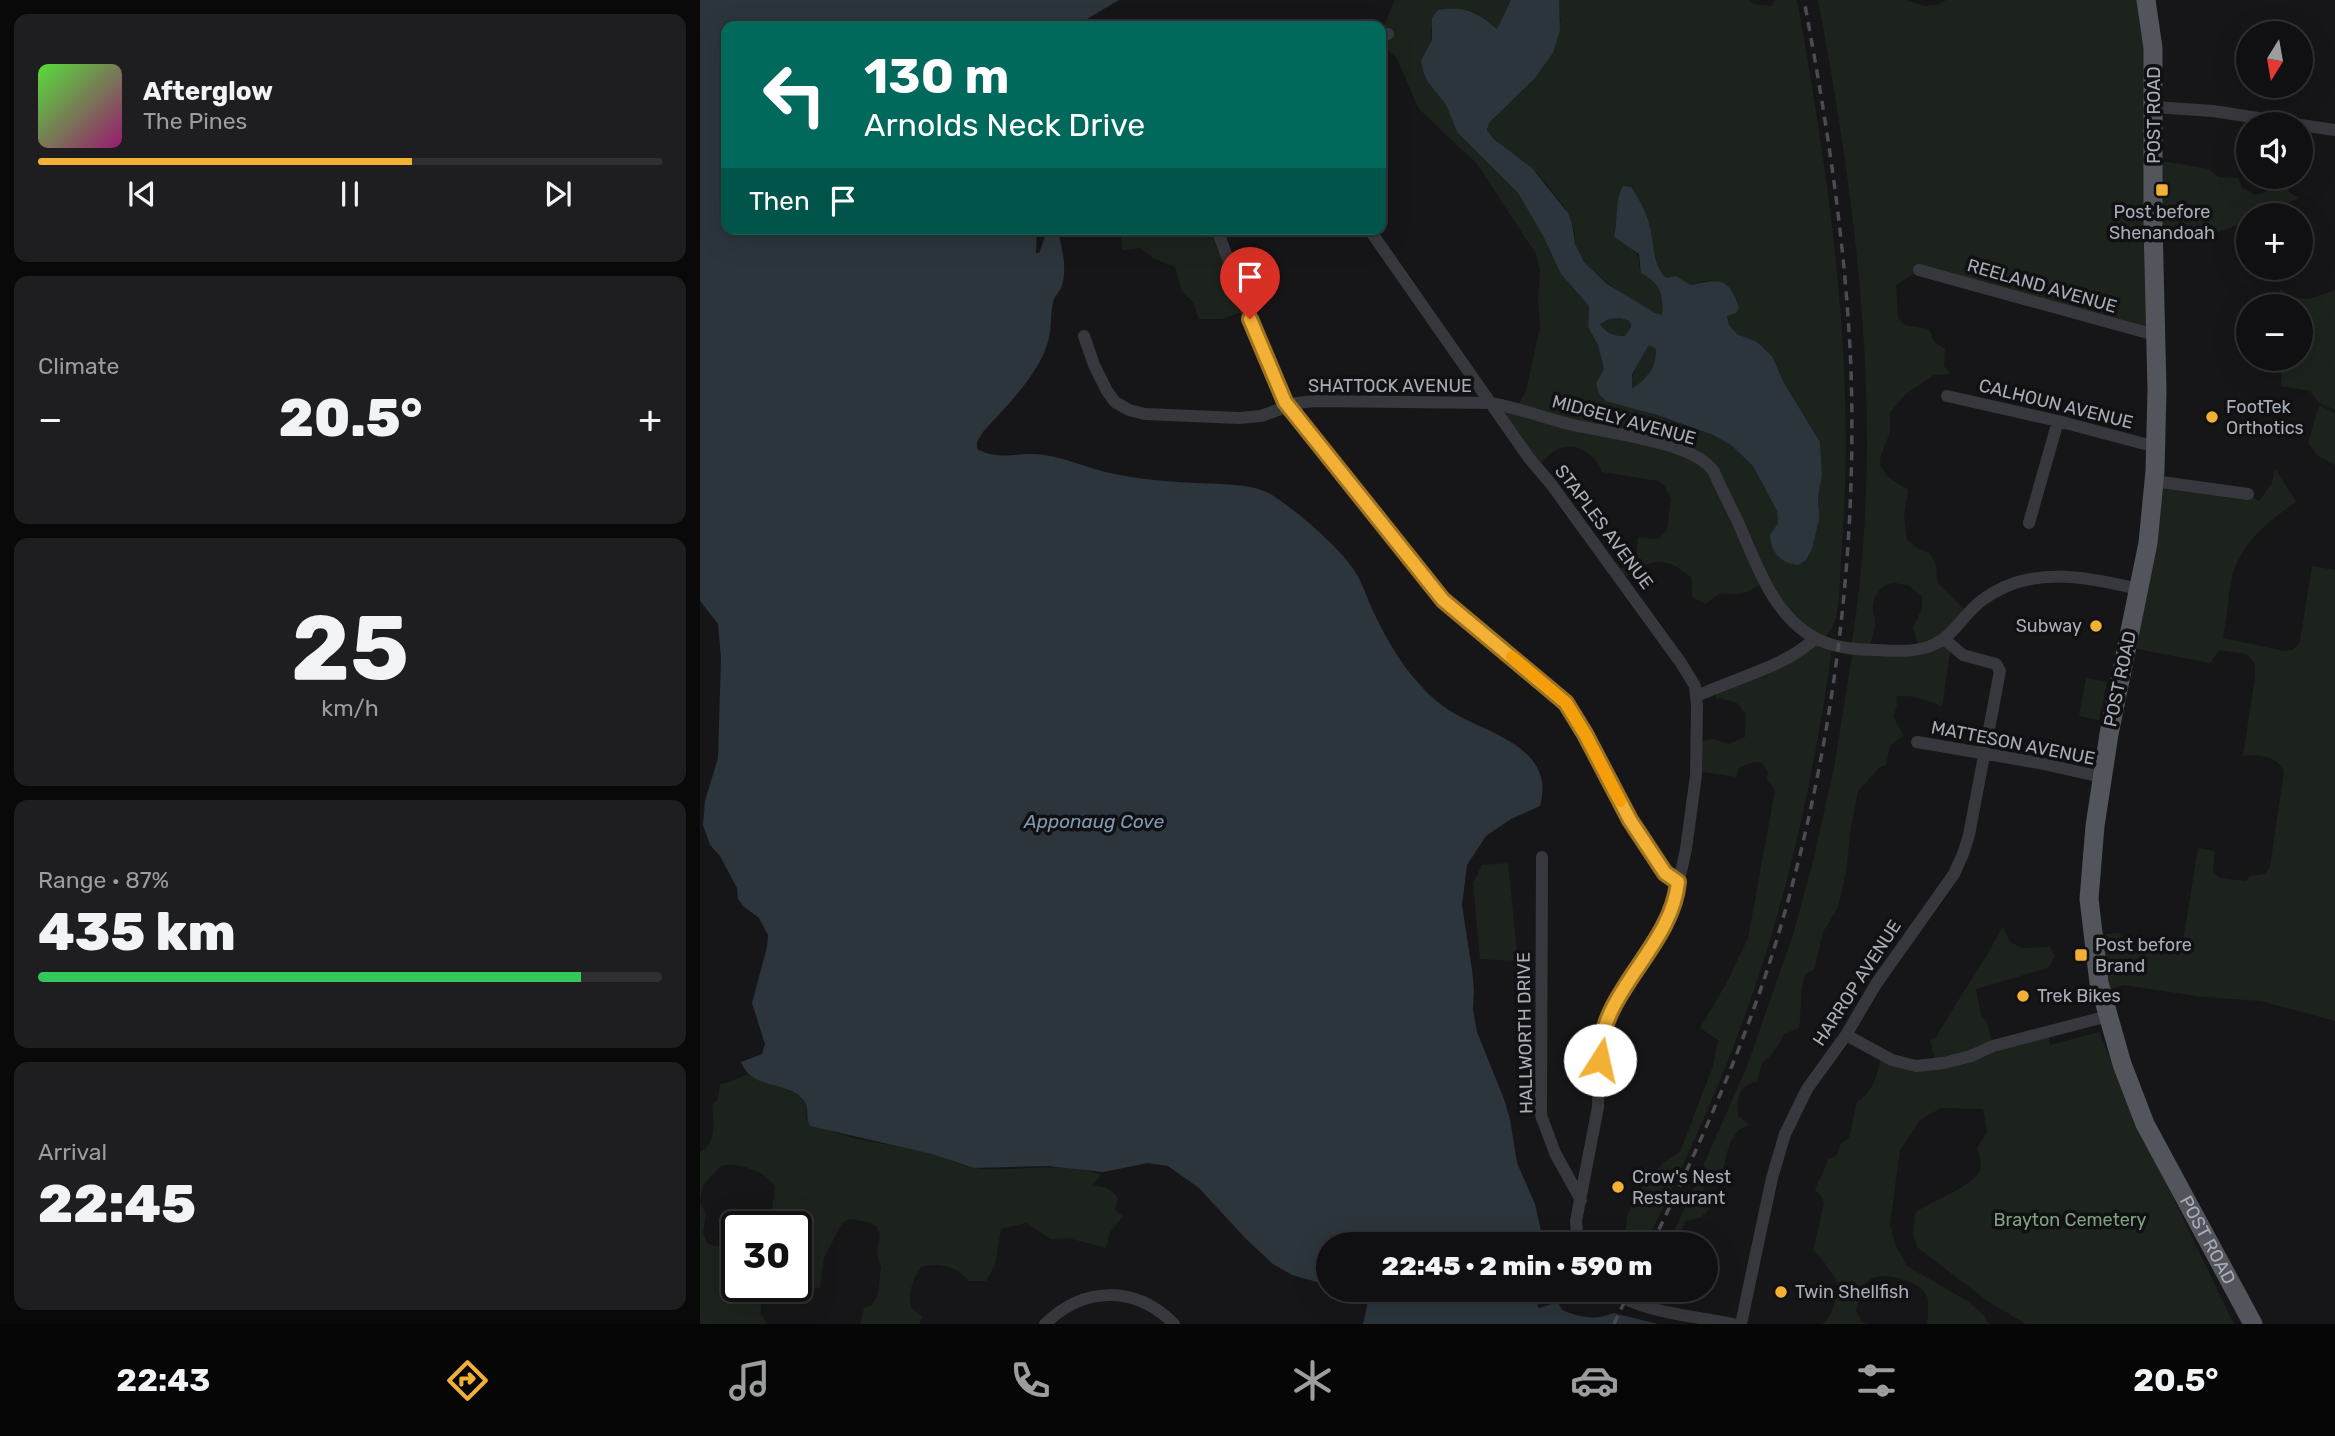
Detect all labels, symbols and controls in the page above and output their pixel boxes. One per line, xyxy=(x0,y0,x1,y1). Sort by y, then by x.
north arrow xyxy=(2236,21,2314,98)
map controls xyxy=(2236,21,2313,371)
text: 130 m xyxy=(864,47,1009,105)
icon: left xyxy=(749,49,840,140)
street label: POST ROAD xyxy=(2143,66,2165,164)
text: Afterglow xyxy=(143,76,273,107)
text: Arnolds Neck Drive xyxy=(864,106,1145,144)
text: The Pines xyxy=(143,107,247,135)
button: sound xyxy=(2236,112,2313,189)
icon: previous xyxy=(123,175,161,213)
icon: pause xyxy=(331,175,369,213)
icon: next xyxy=(539,175,577,213)
icon: arrive xyxy=(824,182,862,220)
marker: Post before Shenandoah xyxy=(2154,182,2170,198)
text: Then xyxy=(749,186,810,217)
place label: Post before Shenandoah xyxy=(2109,201,2215,244)
button: + xyxy=(2236,203,2313,280)
pin xyxy=(1220,247,1280,319)
street label: REELAND AVENUE xyxy=(1965,254,2119,318)
icon: arrive xyxy=(1231,258,1269,296)
button: − xyxy=(2236,294,2313,371)
text: Climate xyxy=(38,352,119,380)
street label: CALHOUN AVENUE xyxy=(1977,374,2135,434)
street label: SHATTOCK AVENUE xyxy=(1308,375,1472,397)
text: 20.5° xyxy=(279,387,422,449)
street label: MIDGELY AVENUE xyxy=(1550,390,1698,450)
text: − xyxy=(38,396,63,442)
text: + xyxy=(638,396,662,442)
place label: FootTek Orthotics xyxy=(2226,396,2304,439)
marker: FootTek Orthotics xyxy=(2204,409,2220,425)
street label: STAPLES AVENUE xyxy=(1550,461,1658,593)
text: 25 xyxy=(291,594,409,702)
place label: Subway xyxy=(2016,615,2082,637)
marker: Subway xyxy=(2088,618,2104,634)
street label: POST ROAD xyxy=(2099,629,2141,729)
text: km/h xyxy=(321,694,379,722)
street label: MATTESON AVENUE xyxy=(1929,716,2097,770)
water label: Apponaug Cove xyxy=(1023,810,1165,833)
text: Range · 87% xyxy=(38,866,169,894)
text: 435 km xyxy=(38,901,236,963)
street label: HARROP AVENUE xyxy=(1808,916,1906,1050)
place label: Post before Brand xyxy=(2095,934,2192,977)
marker: Post before Brand xyxy=(2073,947,2089,963)
street label: HALLWORTH DRIVE xyxy=(1513,952,1537,1114)
place label: Trek Bikes xyxy=(2037,985,2121,1007)
marker: Trek Bikes xyxy=(2015,988,2031,1004)
position arrow xyxy=(1563,1023,1637,1097)
text: Arrival xyxy=(38,1138,107,1166)
place label: Crow's Nest Restaurant xyxy=(1632,1166,1731,1209)
text: 22:45 xyxy=(38,1173,196,1235)
marker: Crow's Nest Restaurant xyxy=(1610,1179,1626,1195)
street label: POST ROAD xyxy=(2175,1192,2240,1288)
park label: Brayton Cemetery xyxy=(1993,1209,2147,1231)
speed limit sign: 30 xyxy=(721,1211,812,1302)
text: 22:45 · 2 min · 590 m xyxy=(1382,1251,1652,1282)
place label: Twin Shellfish xyxy=(1795,1281,1909,1303)
marker: Twin Shellfish xyxy=(1773,1284,1789,1300)
icon: directions xyxy=(443,1356,492,1405)
icon: music xyxy=(725,1356,774,1405)
icon: phone xyxy=(1006,1356,1055,1405)
icon: climate xyxy=(1288,1356,1337,1405)
icon: car xyxy=(1570,1356,1619,1405)
icon: filters xyxy=(1852,1356,1901,1405)
text: 22:43 xyxy=(116,1361,210,1399)
text: 20.5° xyxy=(2133,1361,2219,1399)

